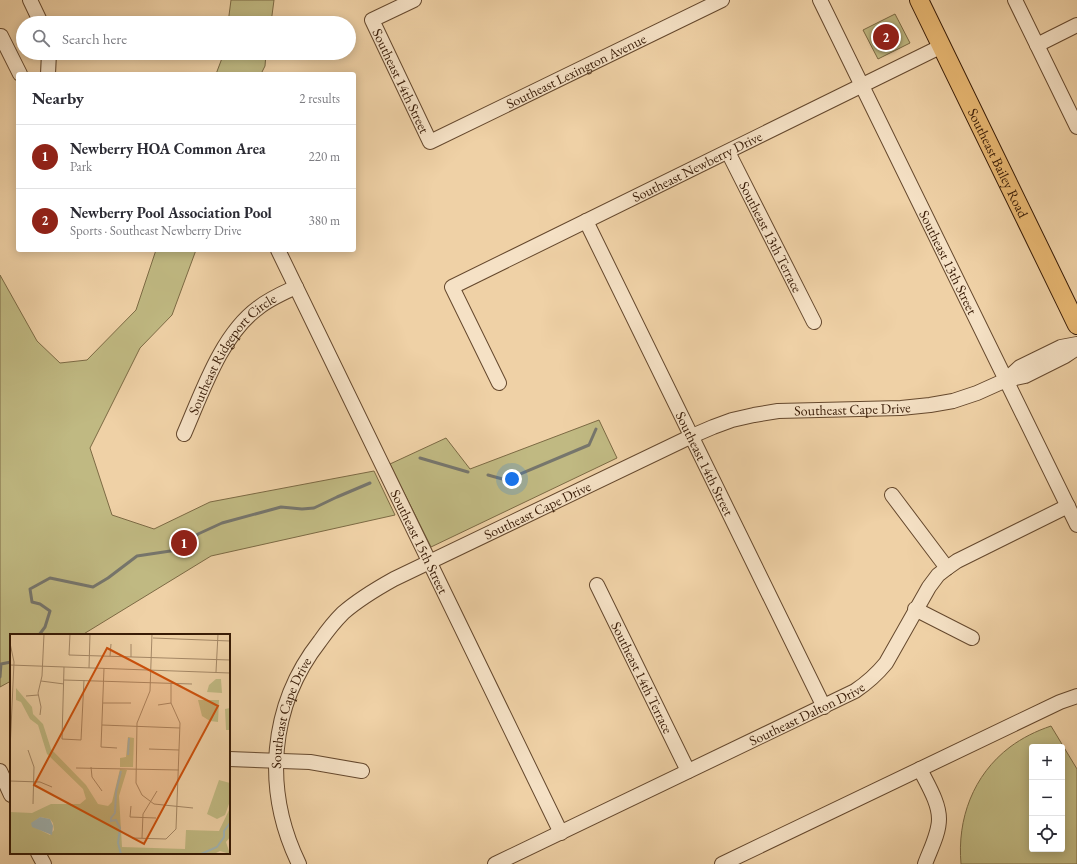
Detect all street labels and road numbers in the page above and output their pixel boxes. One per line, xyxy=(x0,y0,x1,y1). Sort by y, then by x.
street label: Southeast 14th Street xyxy=(368,26,434,137)
street label: Southeast Lexington Avenue xyxy=(503,29,649,113)
street label: Southeast Bailey Road xyxy=(964,105,1033,221)
street label: Southeast Newberry Drive xyxy=(629,127,765,206)
street label: Southeast 13th Terrace xyxy=(735,178,807,296)
street label: Southeast 13th Street xyxy=(915,207,982,318)
street label: Southeast Ridgeport Circle xyxy=(184,289,280,417)
street label: Southeast Cape Drive xyxy=(794,398,912,420)
street label: Southeast 14th Street xyxy=(672,408,738,519)
street label: Southeast Cape Drive xyxy=(481,477,594,544)
street label: Southeast 15th Street xyxy=(386,486,453,597)
street label: Southeast 14th Terrace xyxy=(607,619,677,737)
street label: Southeast Cape Drive xyxy=(267,653,316,769)
street label: Southeast Dalton Drive xyxy=(746,678,869,750)

